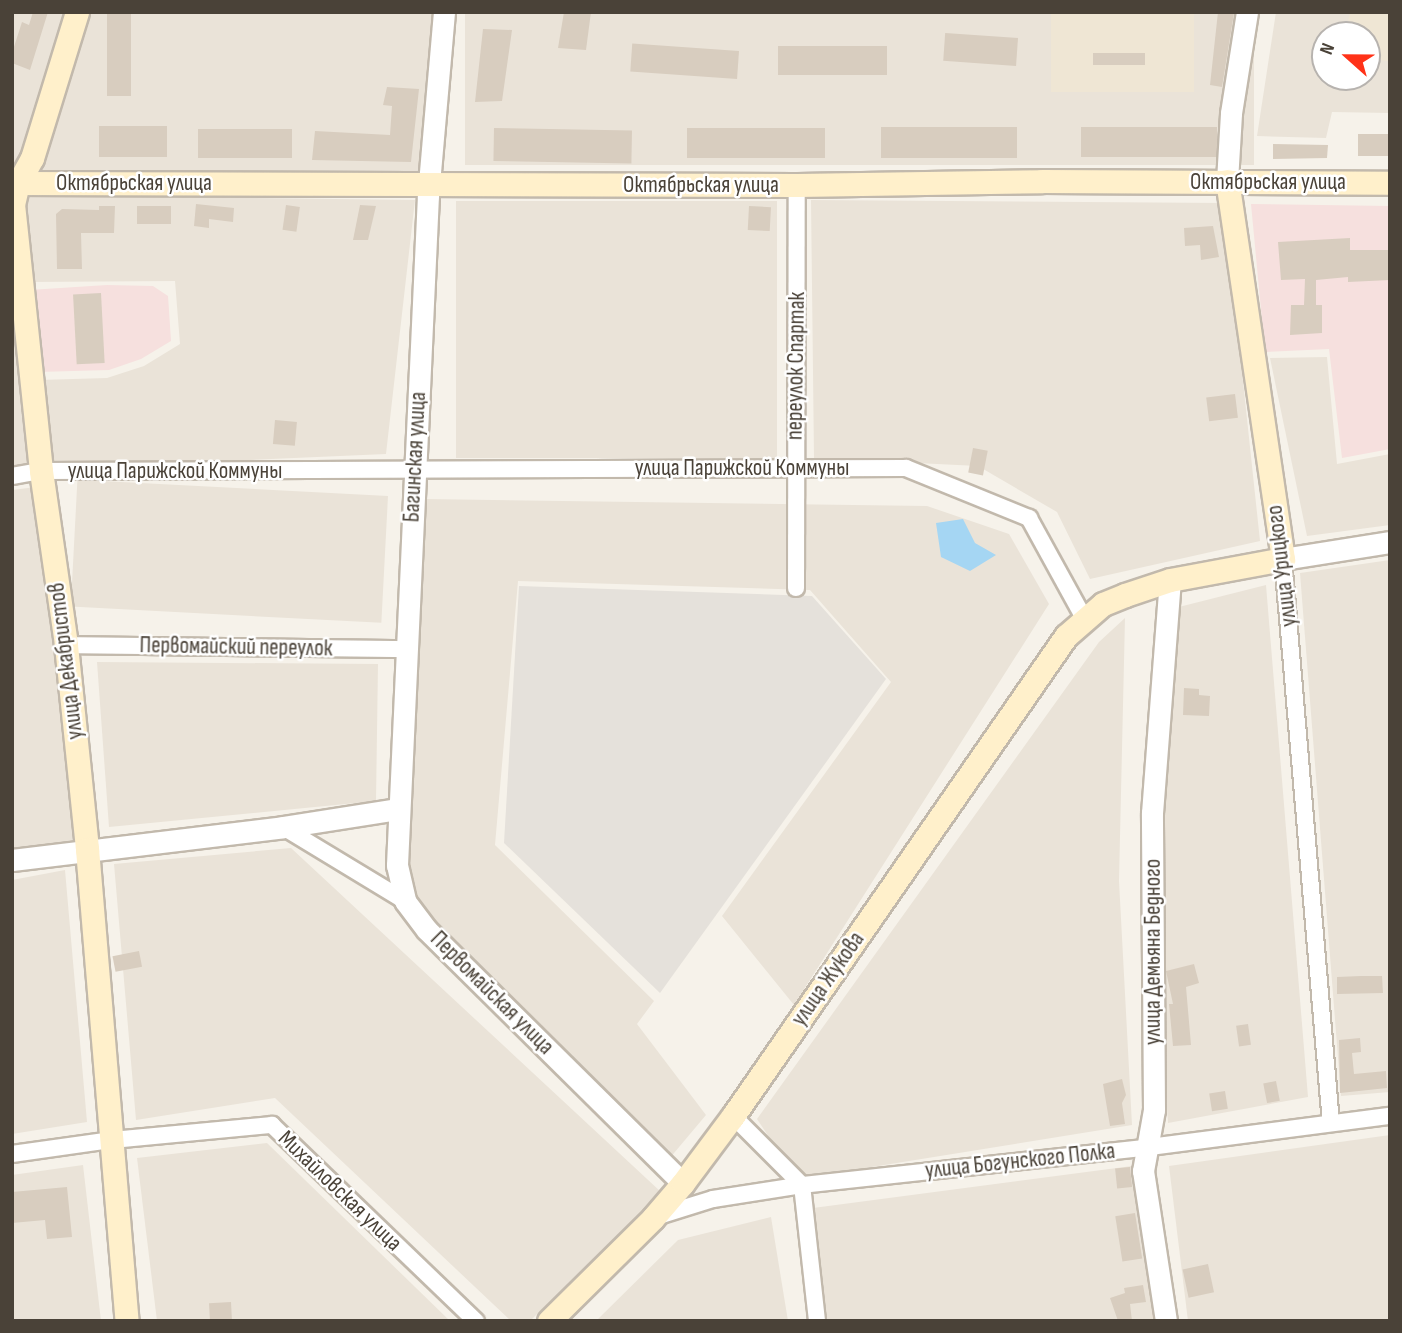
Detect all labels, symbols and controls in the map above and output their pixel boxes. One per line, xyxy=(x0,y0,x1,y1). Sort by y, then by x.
north arrow xyxy=(1311,21,1381,91)
text: N xyxy=(1315,40,1340,58)
street label: Октябрьская улица xyxy=(1190,168,1346,196)
street label: Октябрьская улица xyxy=(56,169,212,197)
street label: Октябрьская улица xyxy=(623,171,779,199)
street label: переулок Спартак xyxy=(781,292,811,440)
street label: Багинская улица xyxy=(398,391,432,523)
street label: улица Парижской Коммуны xyxy=(635,454,849,482)
street label: улица Парижской Коммуны xyxy=(68,457,282,485)
street label: улица Урицкого xyxy=(1261,504,1303,628)
street label: улица Декабристов xyxy=(43,581,89,741)
street label: Первомайский переулок xyxy=(139,632,333,662)
street label: улица Демьяна Бедного xyxy=(1139,859,1167,1045)
street label: Первомайская улица xyxy=(424,925,560,1061)
street label: улица Жукова xyxy=(786,927,870,1031)
street label: Михайловская улица xyxy=(272,1125,408,1257)
street label: улица Богунского Полка xyxy=(924,1137,1116,1185)

